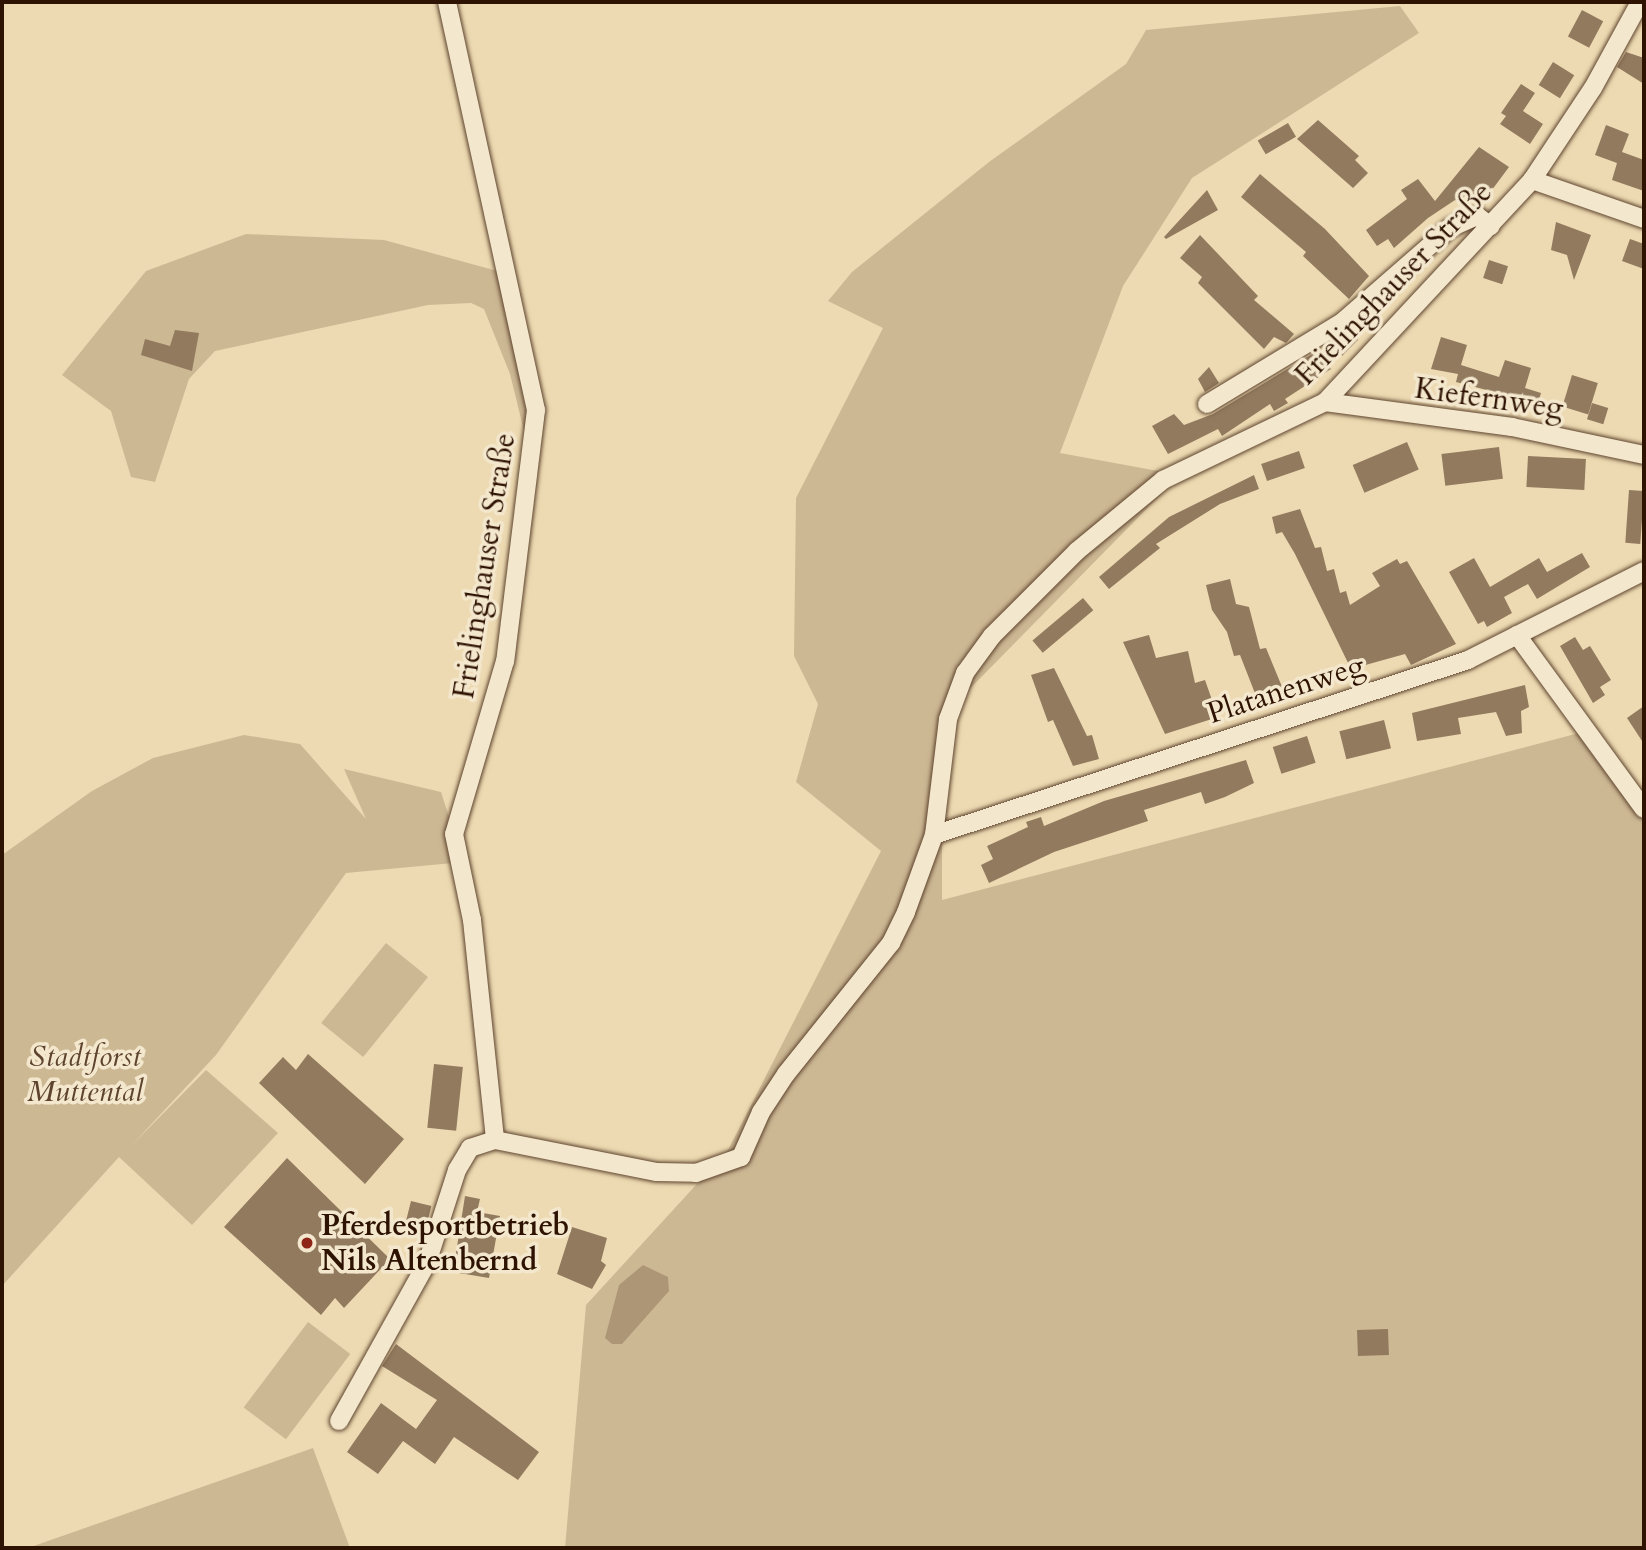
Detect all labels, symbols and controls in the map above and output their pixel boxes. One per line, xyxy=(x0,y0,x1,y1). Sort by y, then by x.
street label: Frielinghauser Straße xyxy=(1288,175,1500,393)
street label: Kiefernweg xyxy=(1412,371,1566,427)
street label: Frielinghauser Straße xyxy=(446,431,524,701)
street label: Platanenweg xyxy=(1203,648,1369,732)
park label: Stadtforst Muttental xyxy=(27,1039,143,1110)
place label: Pferdesportbetrieb Nils Altenbernd xyxy=(321,1208,569,1278)
marker: Pferdesportbetrieb Nils Altenbernd xyxy=(299,1235,315,1251)

